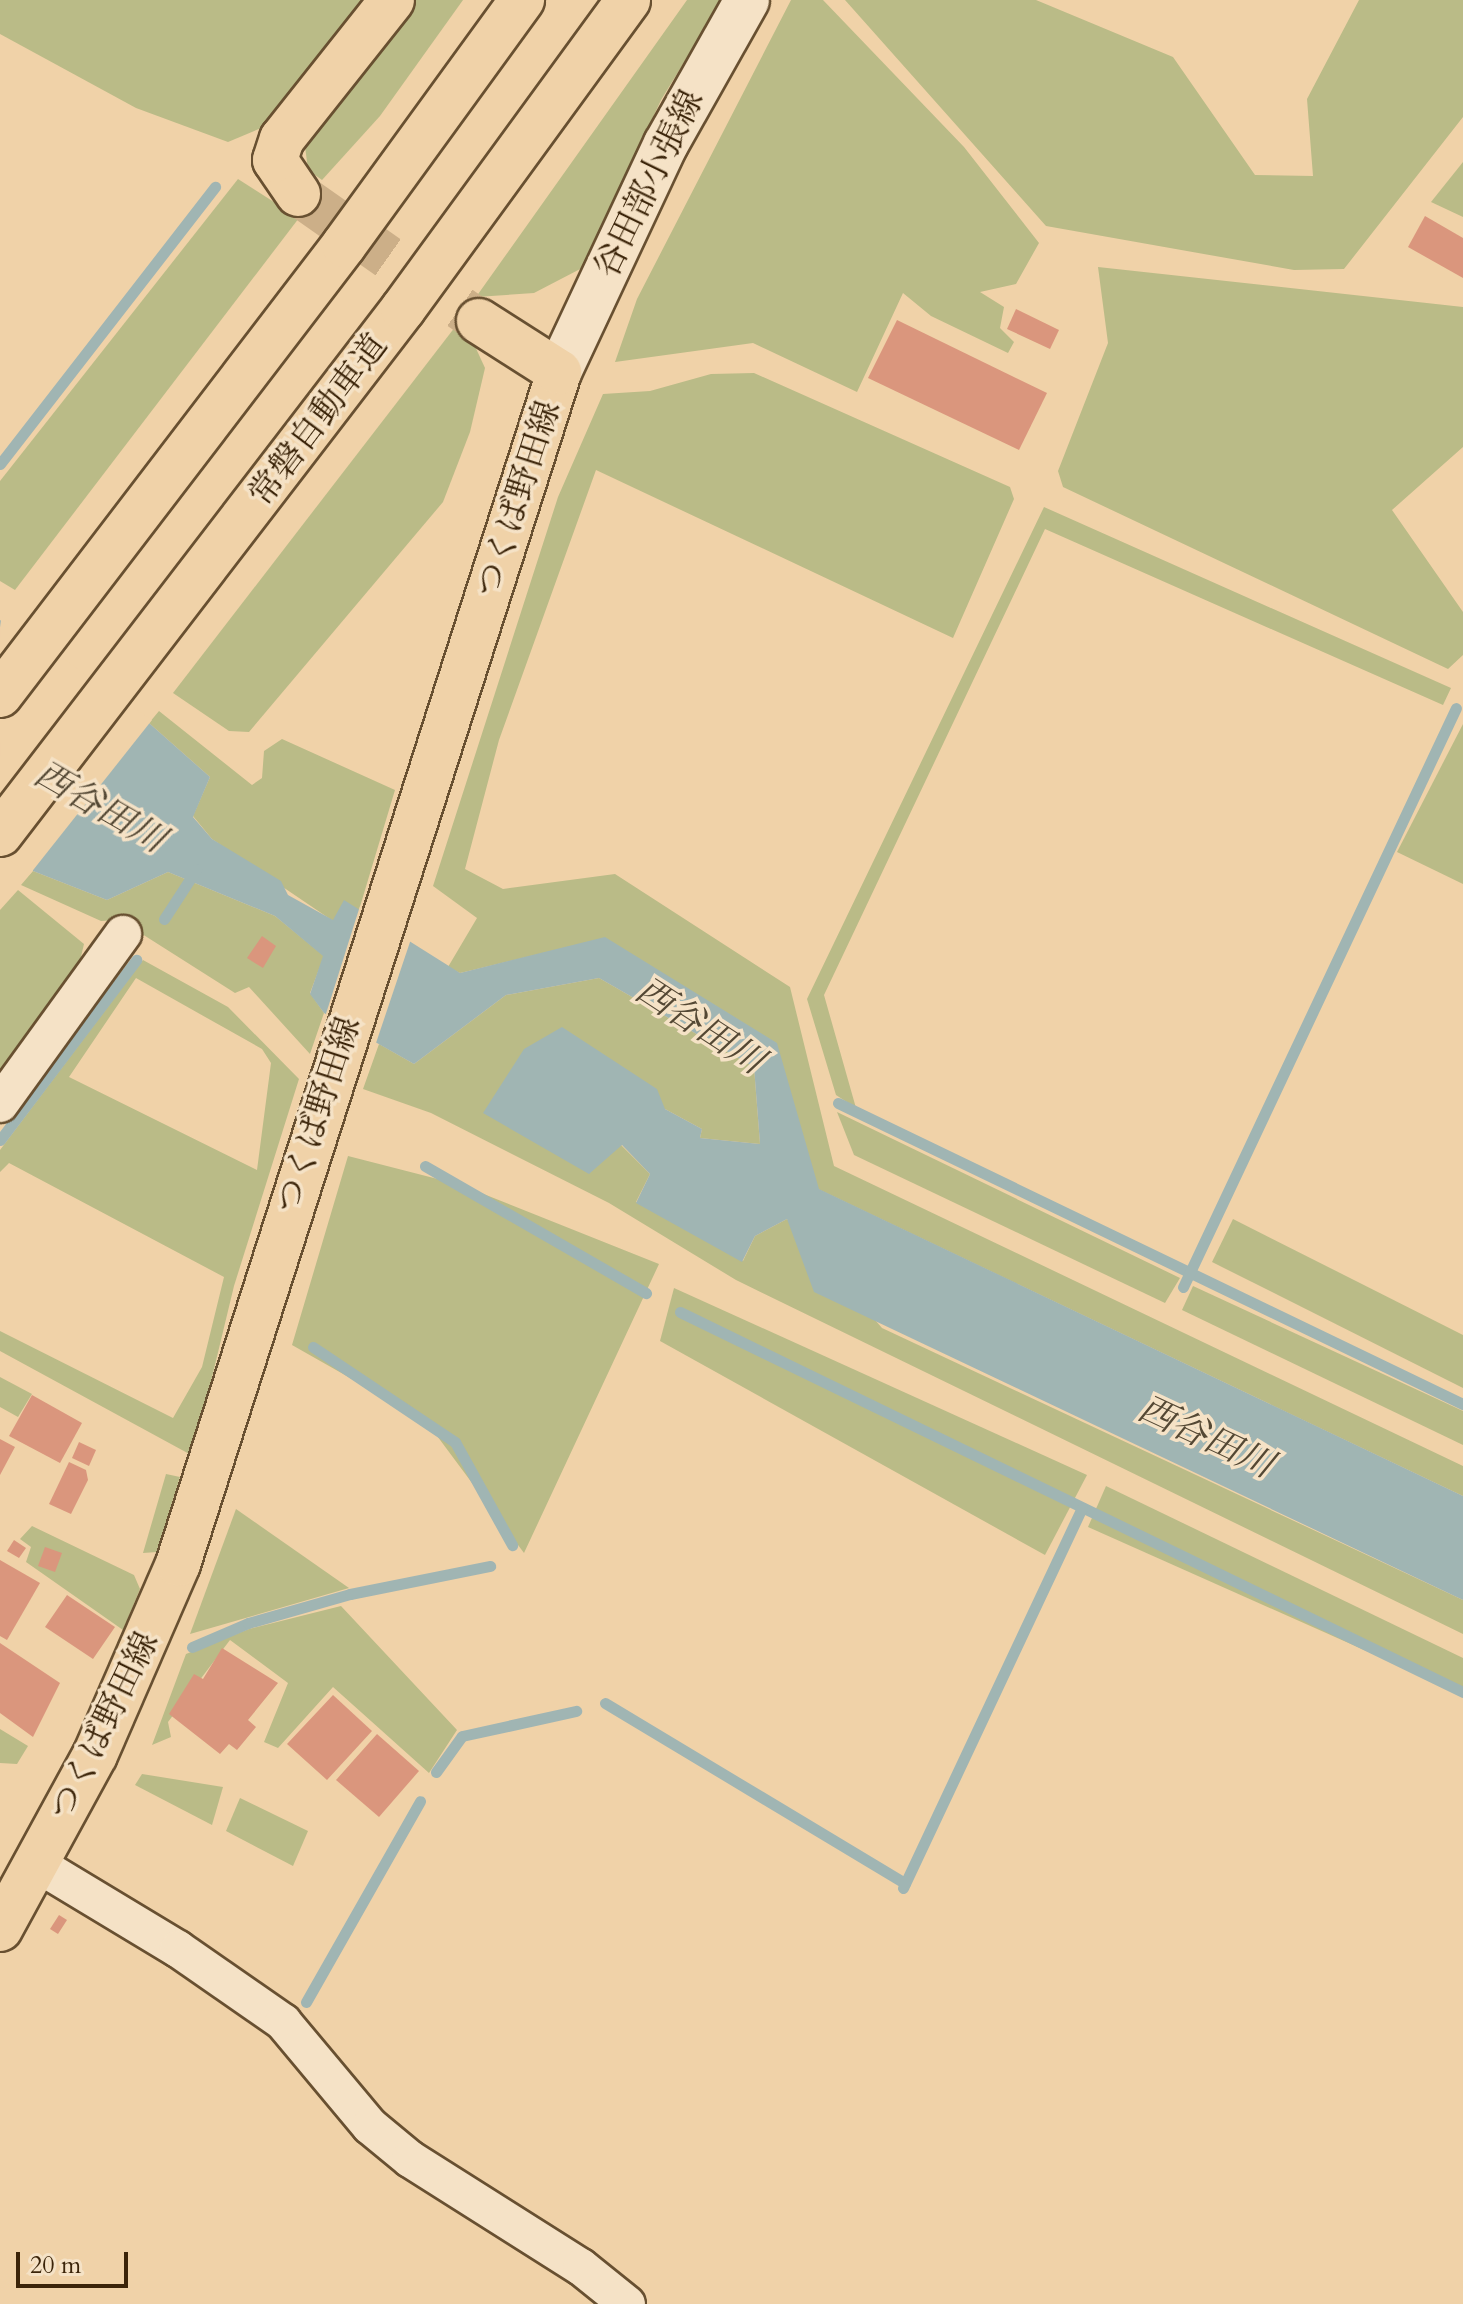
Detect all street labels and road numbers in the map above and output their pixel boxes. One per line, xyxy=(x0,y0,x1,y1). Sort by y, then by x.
street label: 谷田部小張線 xyxy=(586,83,712,285)
street label: 常磐自動車道 xyxy=(240,326,396,514)
street label: つくば野田線 xyxy=(467,396,569,602)
street label: つくば野田線 xyxy=(267,1012,369,1218)
street label: つくば野田線 xyxy=(41,1625,167,1827)

